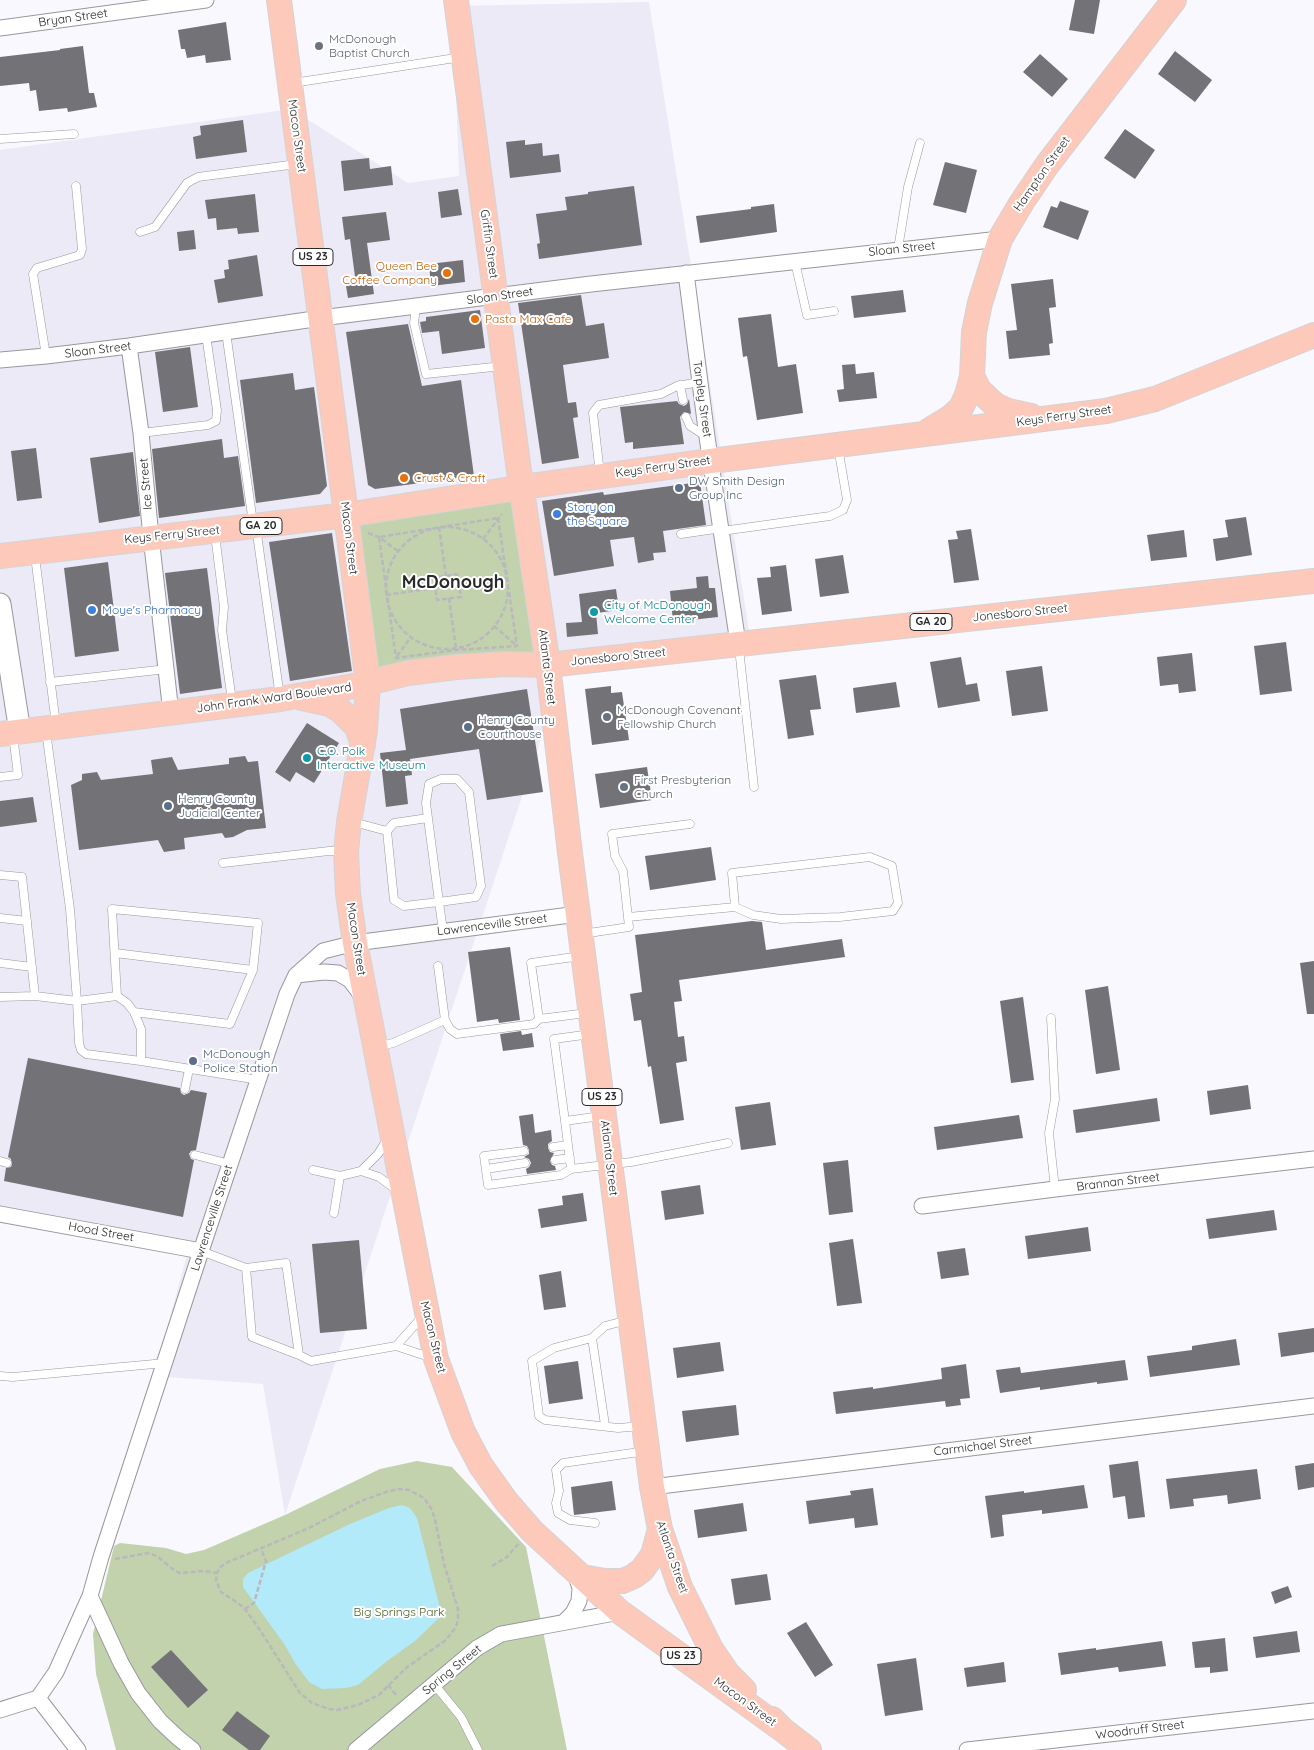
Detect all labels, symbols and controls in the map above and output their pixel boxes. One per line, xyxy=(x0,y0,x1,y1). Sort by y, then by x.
street label: Bryan Street xyxy=(38,6,108,30)
place label: McDonough Baptist Church xyxy=(329,32,410,60)
marker: McDonough Baptist Church xyxy=(313,40,325,52)
street label: Macon Street xyxy=(285,99,309,173)
street label: Hampton Street xyxy=(1011,134,1073,214)
street label: Griffin Street xyxy=(477,208,501,280)
street label: Sloan Street xyxy=(868,238,936,260)
road number: US 23 xyxy=(293,248,333,266)
place label: Queen Bee Coffee Company xyxy=(342,259,437,287)
marker: Queen Bee Coffee Company xyxy=(441,267,453,279)
street label: Sloan Street xyxy=(466,284,534,308)
place label: Pasta Max Cafe xyxy=(485,312,572,326)
marker: Pasta Max Cafe xyxy=(469,313,481,325)
street label: Sloan Street xyxy=(64,339,132,361)
street label: Tarpley Street xyxy=(689,360,715,438)
street label: Keys Ferry Street xyxy=(1016,402,1112,430)
street label: Keys Ferry Street xyxy=(615,453,711,481)
street label: Ice Street xyxy=(137,457,155,511)
place label: Crust & Craft xyxy=(414,471,486,485)
marker: Crust & Craft xyxy=(398,472,410,484)
place label: DW Smith Design Group Inc xyxy=(689,474,785,502)
marker: DW Smith Design Group Inc xyxy=(673,482,685,494)
place label: Story on the Square xyxy=(567,500,627,528)
street label: Macon Street xyxy=(337,501,361,575)
marker: Story on the Square xyxy=(551,508,563,520)
road number: GA 20 xyxy=(240,518,282,534)
street label: Keys Ferry Street xyxy=(124,523,220,547)
district label: McDonough xyxy=(402,572,504,594)
place label: City of McDonough Welcome Center xyxy=(604,598,711,626)
street label: Jonesboro Street xyxy=(972,601,1068,625)
place label: Moye's Pharmacy xyxy=(102,603,201,617)
marker: Moye's Pharmacy xyxy=(86,604,98,616)
marker: City of McDonough Welcome Center xyxy=(588,606,600,618)
road number: GA 20 xyxy=(910,614,952,630)
street label: Atlanta Street xyxy=(535,628,559,706)
street label: Jonesboro Street xyxy=(570,645,666,669)
street label: John Frank Ward Boulevard xyxy=(196,680,352,716)
place label: McDonough Covenant Fellowship Church xyxy=(617,703,741,731)
marker: McDonough Covenant Fellowship Church xyxy=(601,711,613,723)
place label: Henry County Courthouse xyxy=(478,713,555,741)
marker: Henry County Courthouse xyxy=(462,721,474,733)
place label: C.O. Polk Interactive Museum xyxy=(317,744,426,772)
marker: C.O. Polk Interactive Museum xyxy=(301,752,313,764)
place label: First Presbyterian Church xyxy=(634,773,731,801)
marker: First Presbyterian Church xyxy=(618,781,630,793)
place label: Henry County Judicial Center xyxy=(178,792,261,820)
marker: Henry County Judicial Center xyxy=(162,800,174,812)
street label: Macon Street xyxy=(343,901,369,977)
street label: Lawrenceville Street xyxy=(436,911,548,939)
place label: McDonough Police Station xyxy=(203,1047,278,1075)
marker: McDonough Police Station xyxy=(187,1055,199,1067)
road number: US 23 xyxy=(582,1088,622,1106)
street label: Atlanta Street xyxy=(597,1119,621,1197)
street label: Lawrenceville Street xyxy=(188,1163,236,1273)
street label: Brannan Street xyxy=(1076,1170,1160,1194)
street label: Hood Street xyxy=(67,1219,135,1245)
street label: Macon Street xyxy=(417,1300,449,1374)
street label: Carmichael Street xyxy=(933,1433,1033,1459)
street label: Atlanta Street xyxy=(653,1519,691,1595)
park label: Big Springs Park xyxy=(354,1605,444,1619)
street label: Spring Street xyxy=(420,1642,484,1698)
road number: US 23 xyxy=(661,1648,701,1664)
street label: Macon Street xyxy=(711,1675,779,1729)
street label: Woodruff Street xyxy=(1095,1717,1185,1743)

